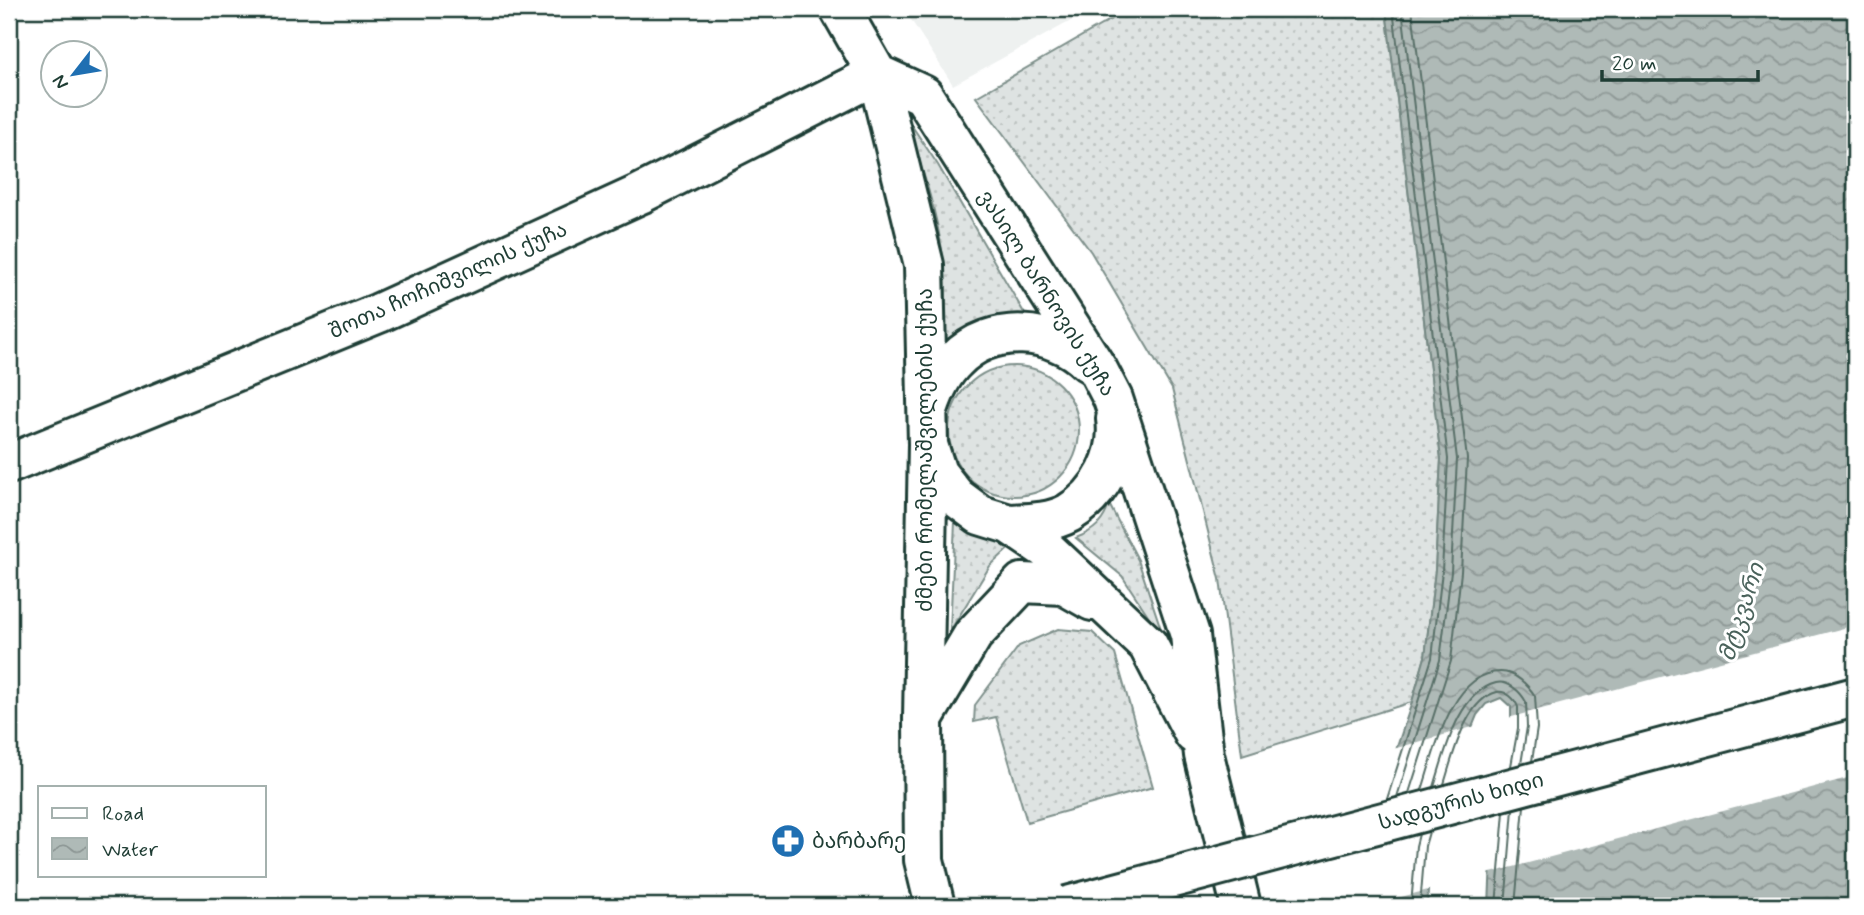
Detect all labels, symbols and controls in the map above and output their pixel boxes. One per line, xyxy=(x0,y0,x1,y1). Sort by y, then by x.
north arrow xyxy=(38,38,108,108)
scale bar xyxy=(1602,38,1757,82)
text: 20 m xyxy=(1612,50,1657,78)
text: N xyxy=(47,70,75,94)
street label: ვასილ ბარნოვის ქუჩა xyxy=(971,185,1121,402)
street label: შოთა ჩოჩიშვილის ქუჩა xyxy=(325,216,572,346)
street label: ძმები რომელაშვილების ქუჩა xyxy=(912,288,940,612)
water label: მტკვარი xyxy=(1713,559,1773,666)
street label: სადგურის ხიდი xyxy=(1375,766,1547,838)
legend xyxy=(38,786,266,876)
text: Road xyxy=(102,800,144,828)
pharmacy icon: ბარბარე xyxy=(769,822,807,860)
place label: ბარბარე xyxy=(812,828,906,856)
text: Water xyxy=(102,836,158,864)

